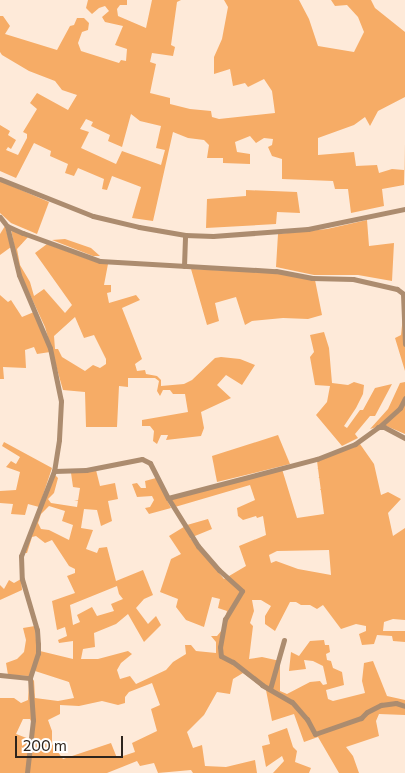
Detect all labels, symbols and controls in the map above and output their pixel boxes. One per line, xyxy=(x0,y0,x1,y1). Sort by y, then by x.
scale bar xyxy=(18,726,125,758)
text: 200 m xyxy=(23,736,67,754)

